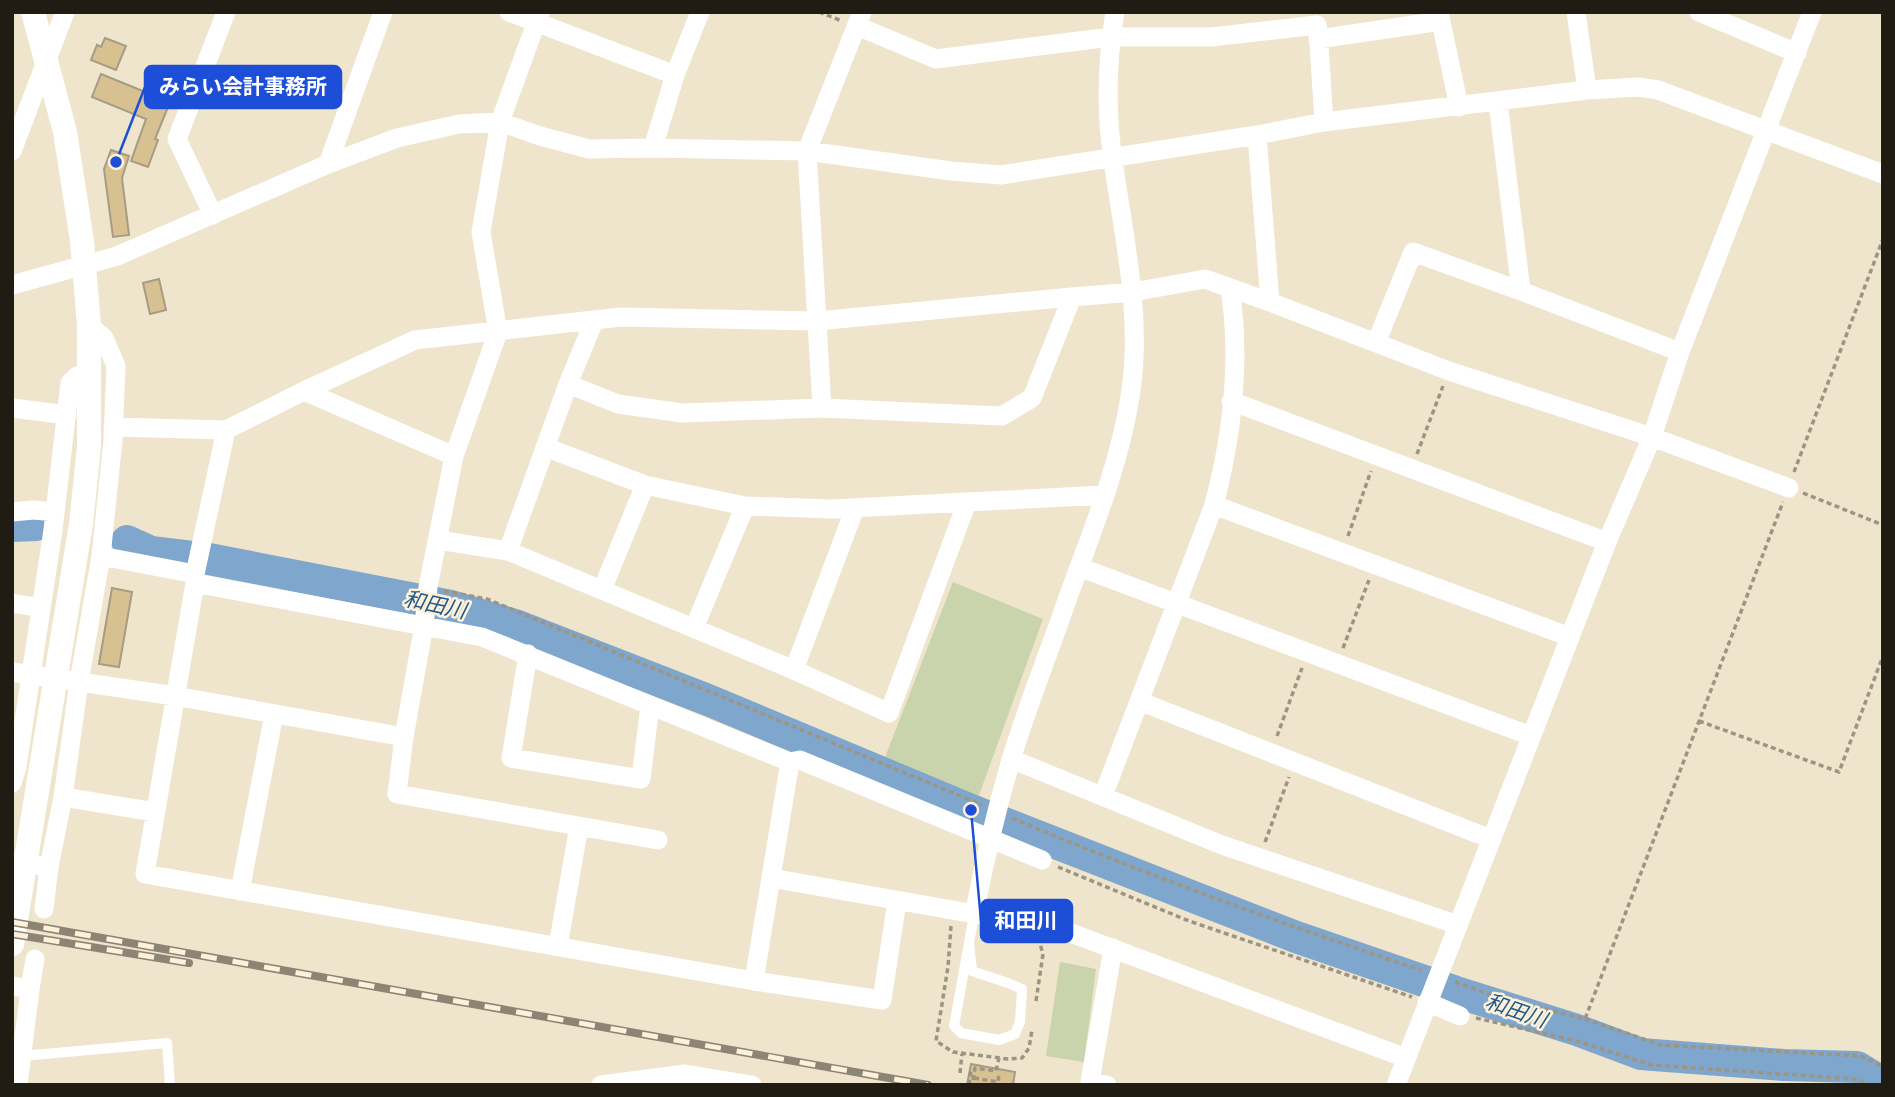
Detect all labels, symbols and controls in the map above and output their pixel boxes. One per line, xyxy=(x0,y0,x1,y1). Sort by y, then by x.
callout: みらい会計事務所 xyxy=(145,66,341,108)
text: みらい会計事務所 xyxy=(159,74,327,99)
water label: 和田川 xyxy=(402,586,470,624)
callout: 和田川 xyxy=(981,900,1072,942)
text: 和田川 xyxy=(995,908,1058,933)
water label: 和田川 xyxy=(1482,988,1552,1033)

